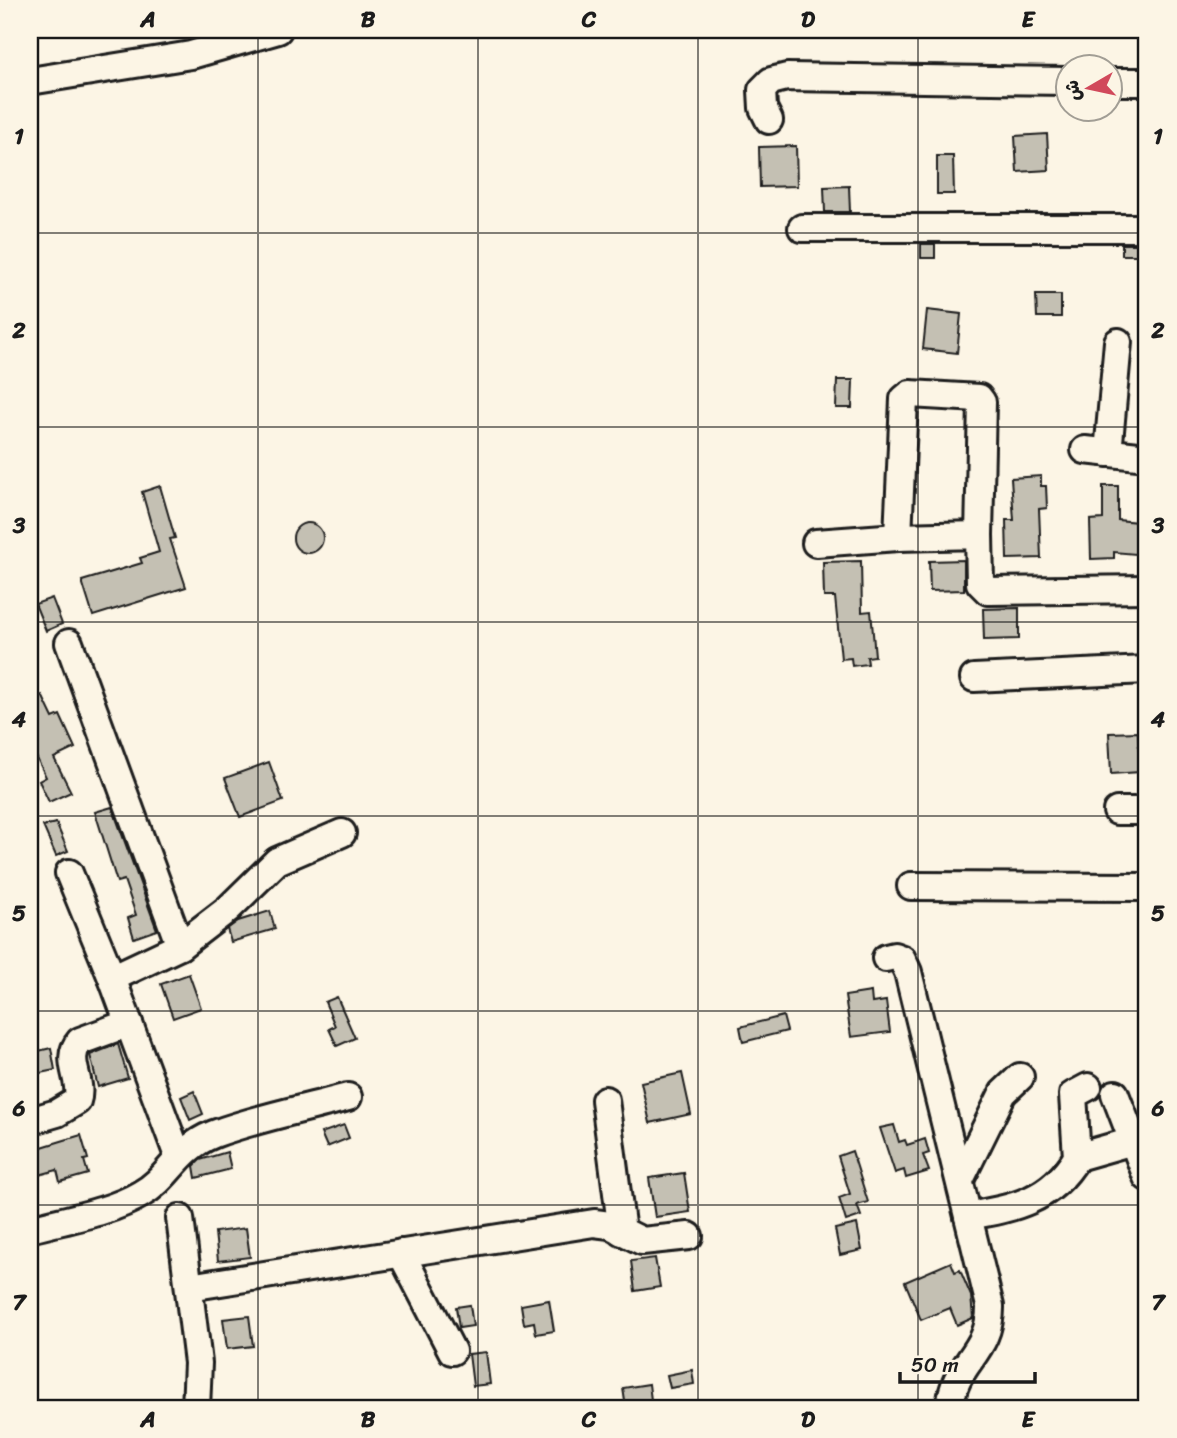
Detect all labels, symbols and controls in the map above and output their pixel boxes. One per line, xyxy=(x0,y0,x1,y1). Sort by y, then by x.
text: A xyxy=(139,0,156,40)
text: B xyxy=(361,0,376,40)
text: C xyxy=(581,0,597,40)
text: D xyxy=(801,0,816,40)
text: E xyxy=(1022,0,1037,40)
north arrow xyxy=(1054,52,1124,122)
text: ش xyxy=(1055,78,1091,103)
text: 1 xyxy=(14,116,24,157)
text: 1 xyxy=(1153,116,1163,157)
text: 2 xyxy=(11,310,26,351)
text: 2 xyxy=(1150,310,1165,351)
text: 3 xyxy=(12,505,26,546)
text: 3 xyxy=(1151,505,1165,546)
text: 4 xyxy=(11,699,27,740)
text: 4 xyxy=(1150,699,1166,740)
text: 5 xyxy=(12,893,26,934)
text: 5 xyxy=(1151,893,1165,934)
text: 6 xyxy=(11,1088,26,1129)
text: 6 xyxy=(1150,1088,1165,1129)
text: 7 xyxy=(12,1282,27,1323)
text: 7 xyxy=(1151,1282,1166,1323)
scale bar xyxy=(900,1340,1035,1384)
text: 50 m xyxy=(911,1346,959,1384)
text: A xyxy=(139,1399,156,1438)
text: B xyxy=(361,1399,376,1438)
text: C xyxy=(581,1399,597,1438)
text: D xyxy=(801,1399,816,1438)
text: E xyxy=(1022,1399,1037,1438)

